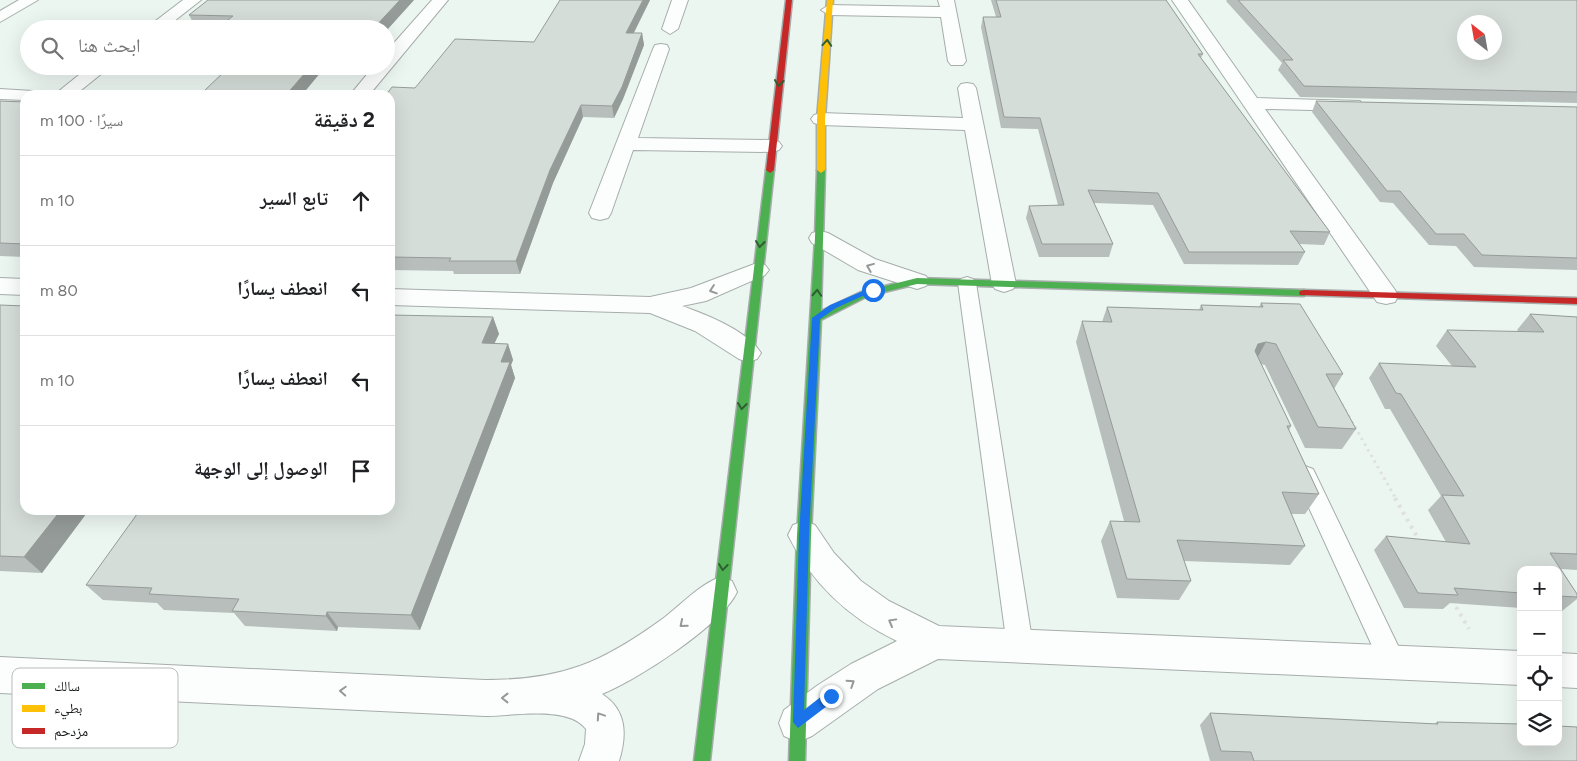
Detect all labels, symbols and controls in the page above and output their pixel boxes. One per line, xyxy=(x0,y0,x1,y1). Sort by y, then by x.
north arrow xyxy=(1457,15,1502,60)
search box xyxy=(20,20,395,75)
icon: search xyxy=(38,34,66,62)
text: ابحث هنا xyxy=(78,34,141,57)
one-way arrow xyxy=(821,39,832,47)
one-way arrow xyxy=(774,79,785,87)
text: 2 دقيقة xyxy=(314,107,375,132)
text: سيرًا · 100 m xyxy=(40,111,123,130)
text: تابع السير xyxy=(260,187,328,210)
icon: ahead xyxy=(347,187,375,215)
text: 10 m xyxy=(40,191,74,210)
one-way arrow xyxy=(755,241,766,249)
one-way arrow xyxy=(866,262,875,273)
text: انعطف يسارًا xyxy=(237,277,328,300)
icon: left xyxy=(347,277,375,305)
route start xyxy=(862,279,885,302)
text: 80 m xyxy=(40,281,78,300)
one-way arrow xyxy=(709,284,717,294)
one-way arrow xyxy=(812,288,823,296)
text: انعطف يسارًا xyxy=(237,367,328,390)
icon: left xyxy=(347,367,375,395)
text: 10 m xyxy=(40,371,74,390)
one-way arrow xyxy=(737,402,748,410)
text: الوصول إلى الوجهة xyxy=(194,457,328,480)
icon: arrive xyxy=(347,457,375,485)
one-way arrow xyxy=(718,564,729,572)
map controls xyxy=(1517,566,1562,746)
button: + xyxy=(1517,566,1562,611)
button: − xyxy=(1517,611,1562,656)
one-way arrow xyxy=(680,618,689,627)
one-way arrow xyxy=(889,618,898,628)
button: locate xyxy=(1517,656,1562,701)
legend xyxy=(12,668,178,748)
text: سالك xyxy=(54,678,80,695)
one-way arrow xyxy=(846,680,855,689)
route end xyxy=(820,685,843,708)
one-way arrow xyxy=(339,686,346,696)
one-way arrow xyxy=(501,693,509,703)
text: بطيء xyxy=(54,700,83,720)
button: layers xyxy=(1517,701,1562,746)
one-way arrow xyxy=(597,712,606,722)
text: مزدحم xyxy=(54,723,88,741)

